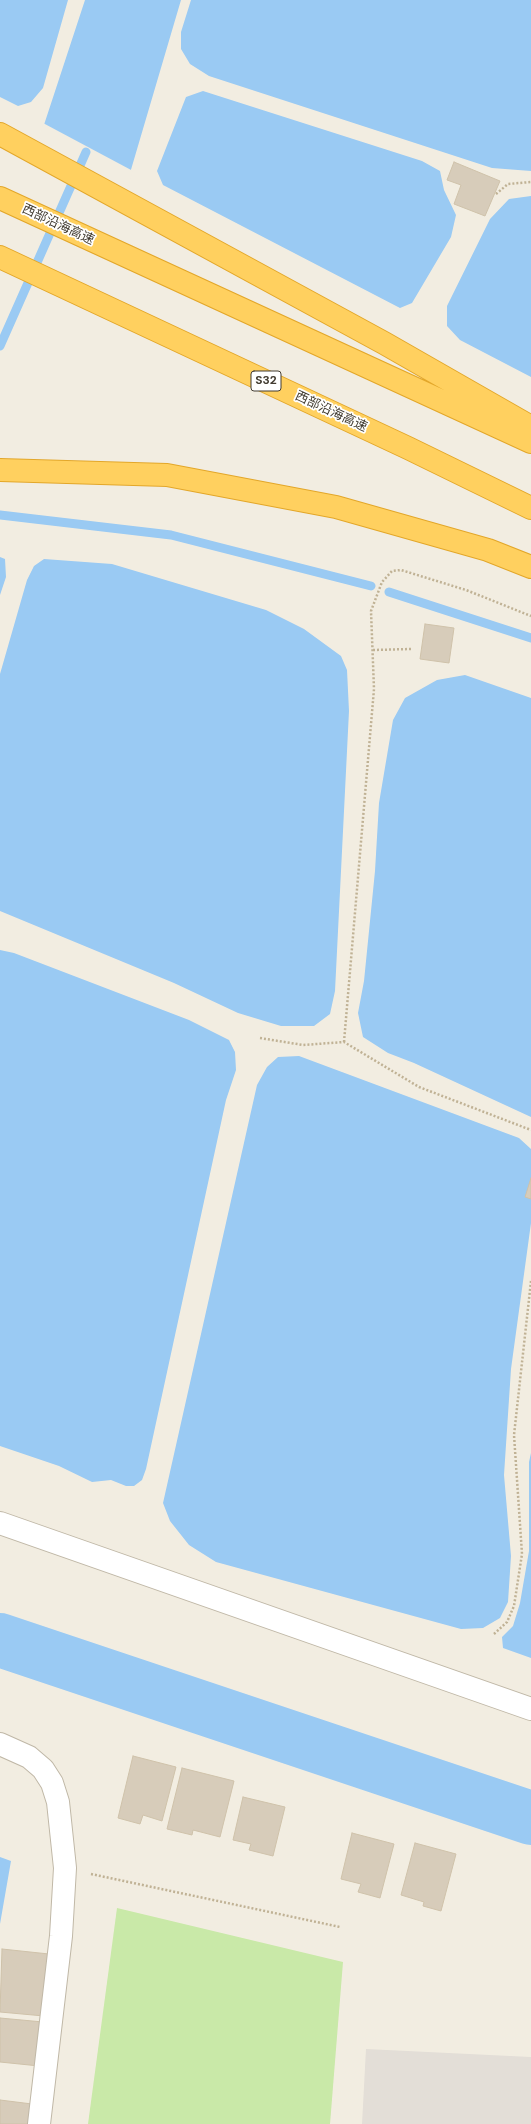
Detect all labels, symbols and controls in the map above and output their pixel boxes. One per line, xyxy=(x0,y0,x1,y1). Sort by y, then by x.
street label: 西部沿海高速 xyxy=(19,201,97,249)
road number: S32 xyxy=(251,371,281,391)
street label: 西部沿海高速 xyxy=(292,388,370,436)

